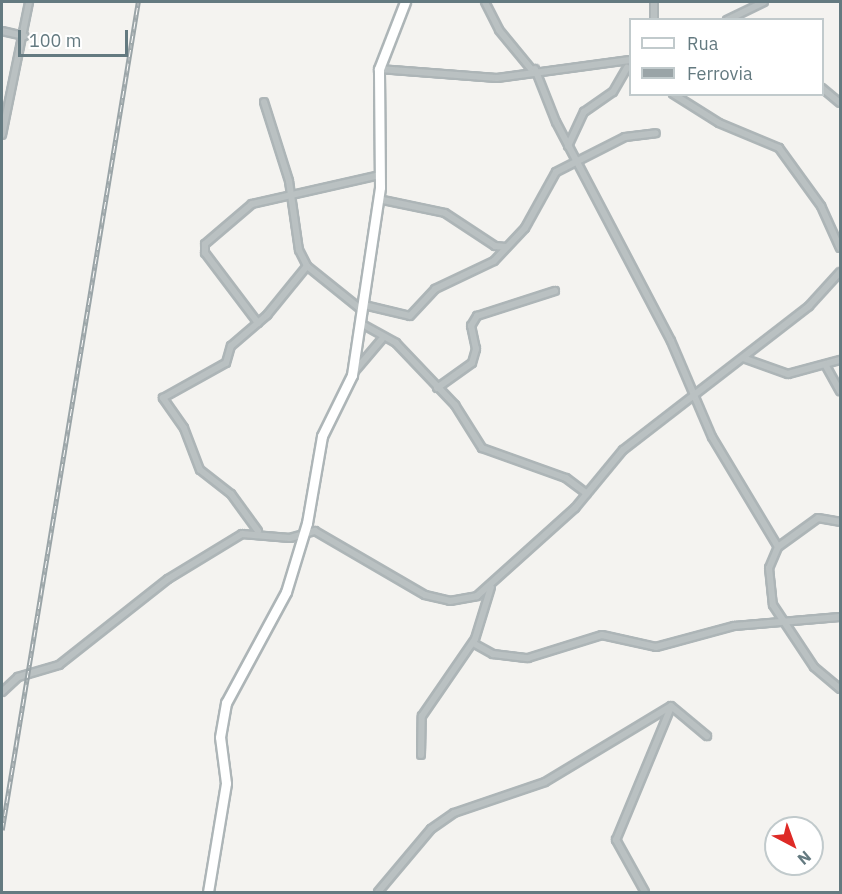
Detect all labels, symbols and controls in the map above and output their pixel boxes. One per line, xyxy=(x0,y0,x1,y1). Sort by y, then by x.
scale bar xyxy=(21,18,130,56)
legend xyxy=(629,18,824,96)
text: 100 m xyxy=(29,29,81,52)
text: Rua xyxy=(687,32,718,55)
text: Ferrovia xyxy=(687,62,753,85)
north arrow xyxy=(764,816,824,876)
text: N xyxy=(794,847,815,869)

